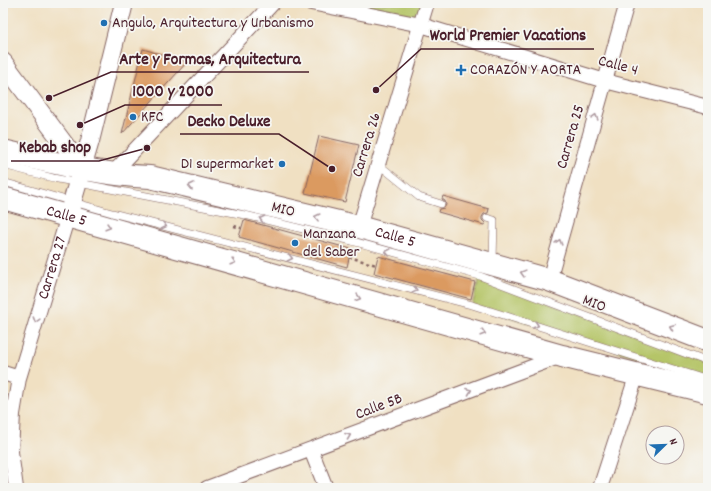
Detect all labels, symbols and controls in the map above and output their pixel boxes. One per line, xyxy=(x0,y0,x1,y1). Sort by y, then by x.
place label: Angulo, Arquitectura y Urbanismo xyxy=(112,12,314,35)
marker: Angulo, Arquitectura y Urbanismo xyxy=(99,18,109,28)
callout: World Premier Vacations xyxy=(421,20,594,49)
text: World Premier Vacations xyxy=(430,25,586,49)
callout: Arte y Formas, Arquitectura xyxy=(111,43,309,72)
text: Arte y Formas, Arquitectura xyxy=(119,49,302,73)
street label: Calle 4 xyxy=(596,50,640,82)
place label: CORAZÓN Y AORTA xyxy=(470,59,582,82)
marker: CORAZÓN Y AORTA xyxy=(455,64,467,76)
callout: 1000 y 2000 xyxy=(125,76,222,105)
text: 1000 y 2000 xyxy=(132,81,214,105)
street label: Carrera 25 xyxy=(551,102,591,172)
callout: Decko Deluxe xyxy=(180,105,279,134)
place label: KFC xyxy=(141,106,164,129)
street label: Carrera 26 xyxy=(346,110,388,180)
text: Decko Deluxe xyxy=(188,111,271,135)
marker: KFC xyxy=(128,112,138,122)
one-way arrow xyxy=(590,114,598,121)
callout: Kebab shop xyxy=(11,132,99,161)
text: Kebab shop xyxy=(19,137,91,161)
place label: D1 supermarket xyxy=(181,153,274,176)
marker: D1 supermarket xyxy=(277,159,287,169)
one-way arrow xyxy=(187,183,194,191)
street label: MIO xyxy=(269,196,297,224)
street label: Calle 5 xyxy=(44,199,89,233)
one-way arrow xyxy=(314,213,321,222)
one-way arrow xyxy=(259,215,266,224)
street label: Calle 5 xyxy=(372,220,418,254)
one-way arrow xyxy=(160,221,167,229)
one-way arrow xyxy=(104,222,111,231)
place label: Manzana del Saber xyxy=(303,223,360,264)
street label: Carrera 27 xyxy=(32,234,73,302)
marker: Manzana del Saber xyxy=(290,238,300,248)
one-way arrow xyxy=(554,239,563,246)
one-way arrow xyxy=(385,248,391,256)
one-way arrow xyxy=(286,253,293,261)
one-way arrow xyxy=(229,257,236,266)
one-way arrow xyxy=(520,269,527,278)
one-way arrow xyxy=(412,285,419,294)
street label: MIO xyxy=(579,289,609,319)
one-way arrow xyxy=(354,293,361,302)
one-way arrow xyxy=(32,317,41,324)
one-way arrow xyxy=(532,320,539,329)
one-way arrow xyxy=(668,324,675,332)
one-way arrow xyxy=(479,328,486,337)
one-way arrow xyxy=(466,387,473,395)
street label: Calle 5B xyxy=(352,388,406,426)
north arrow xyxy=(645,425,685,465)
one-way arrow xyxy=(344,433,351,441)
text: N xyxy=(664,436,681,448)

